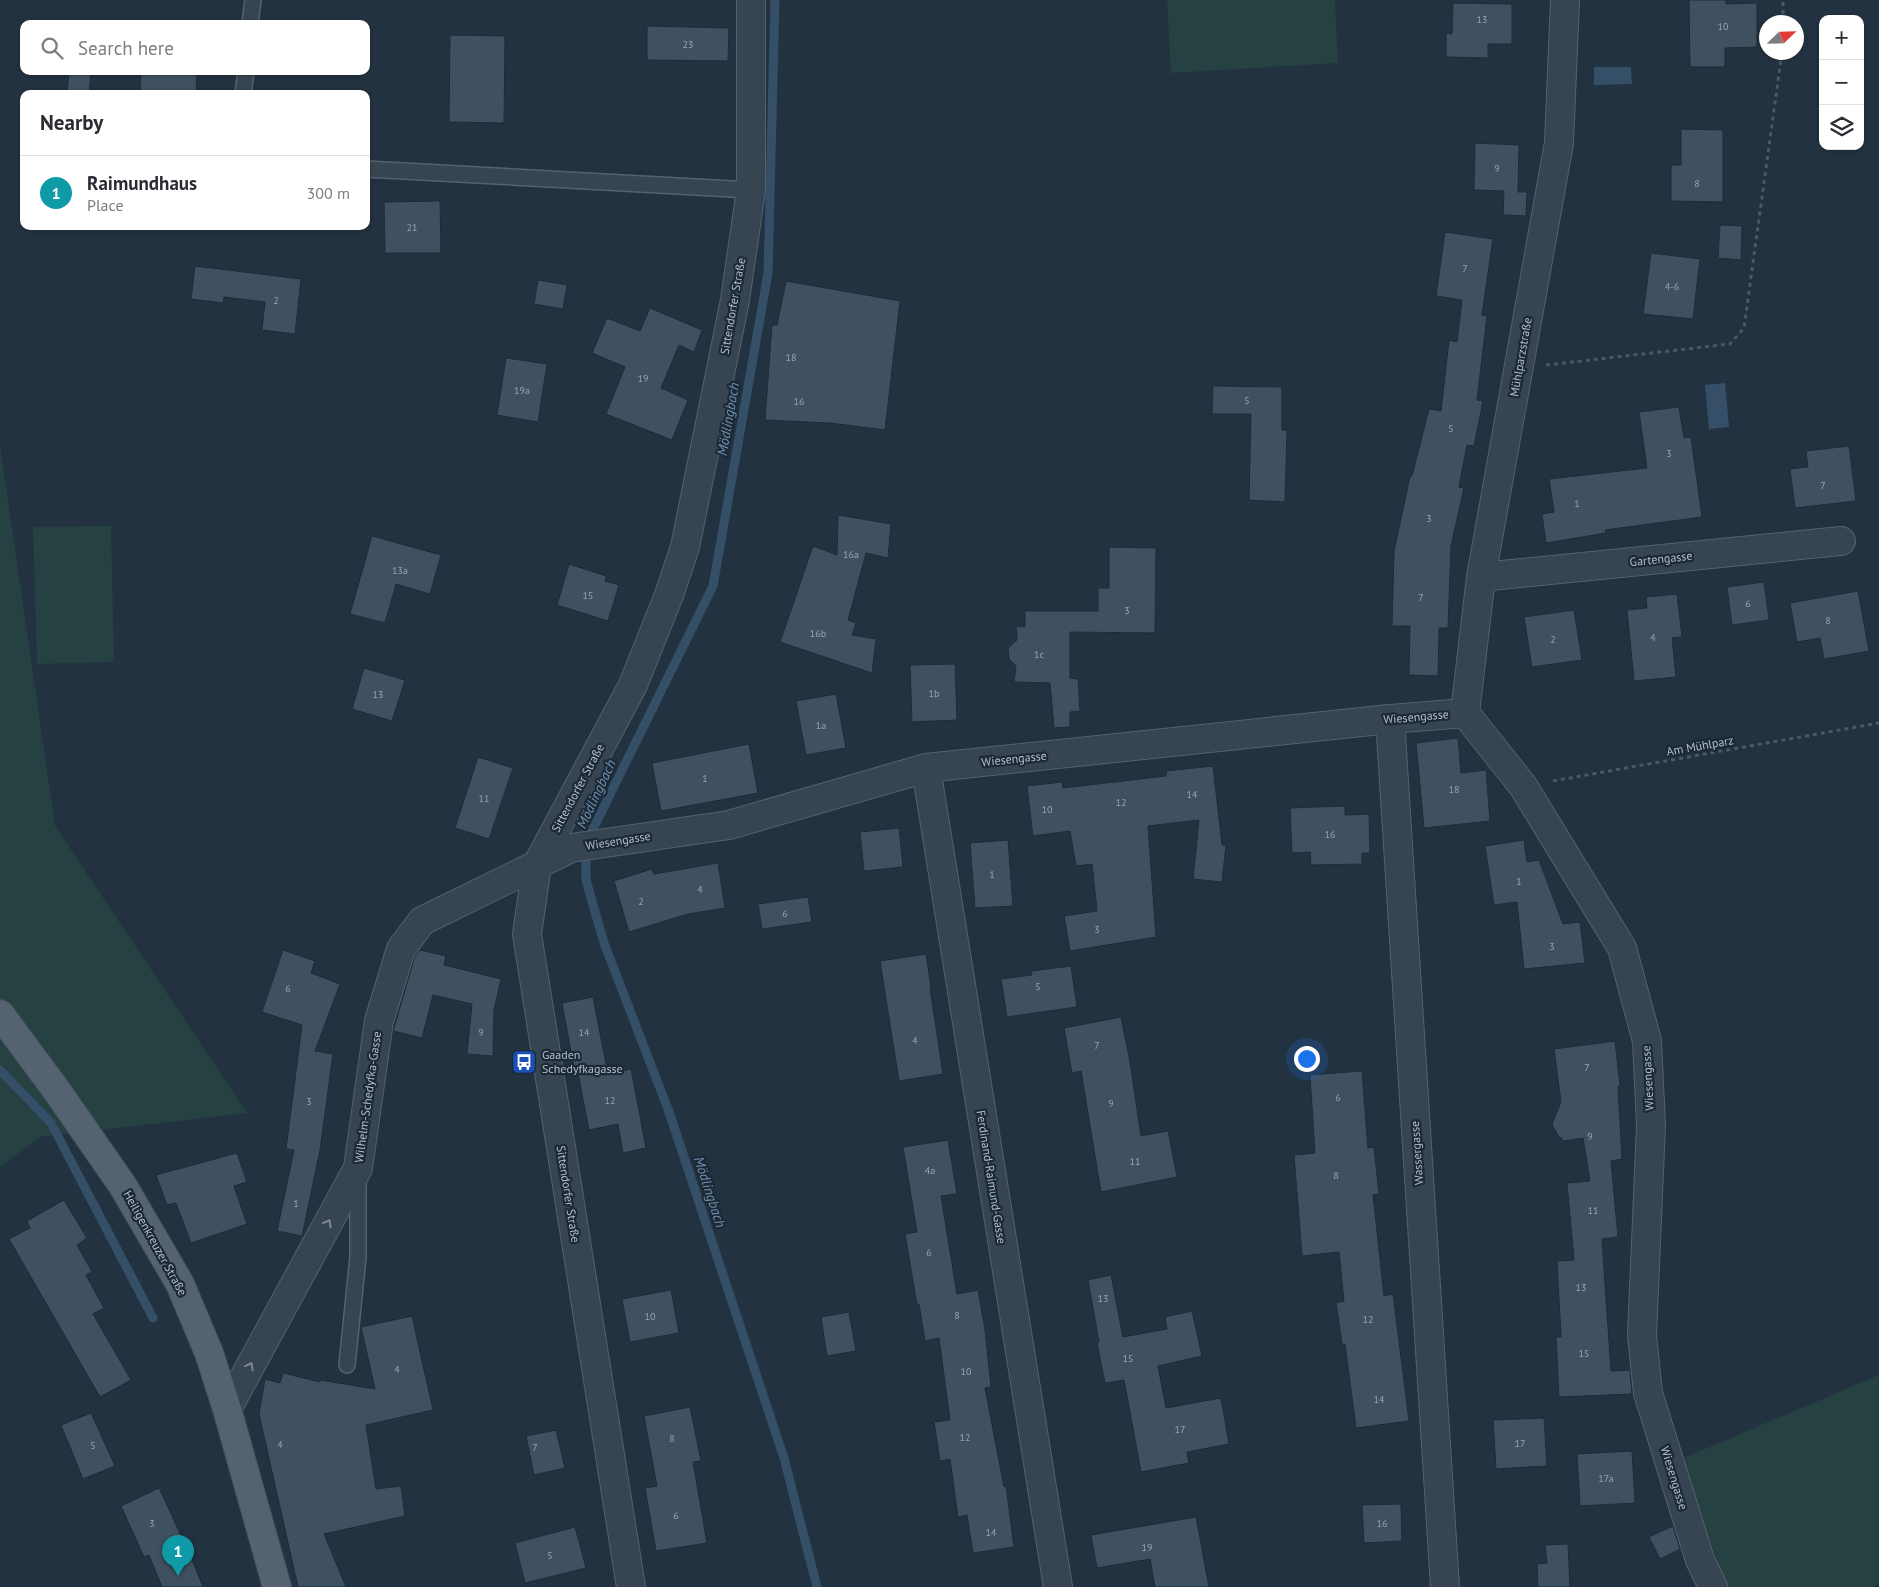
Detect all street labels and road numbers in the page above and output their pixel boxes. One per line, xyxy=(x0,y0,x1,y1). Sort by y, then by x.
street label: Sittendorfer Straße xyxy=(717,256,748,355)
street label: Mühlparzstraße xyxy=(1506,316,1535,398)
street label: Gartengasse xyxy=(1629,548,1693,569)
street label: Wiesengasse xyxy=(1383,706,1449,727)
street label: Am Mühlparz xyxy=(1665,732,1735,759)
street label: Sittendorfer Straße xyxy=(548,741,607,835)
street label: Wiesengasse xyxy=(981,748,1047,769)
street label: Wiesengasse xyxy=(584,828,651,853)
street label: Wilhelm-Schedyfka-Gasse xyxy=(351,1030,384,1164)
street label: Wiesengasse xyxy=(1638,1045,1657,1111)
street label: Ferdinand-Raimund-Gasse xyxy=(974,1109,1009,1245)
street label: Wassergasse xyxy=(1407,1120,1426,1186)
street label: Sittendorfer Straße xyxy=(553,1144,584,1243)
street label: Heiligenkreuzer Straße xyxy=(120,1188,191,1298)
street label: Wiesengasse xyxy=(1658,1444,1691,1511)

